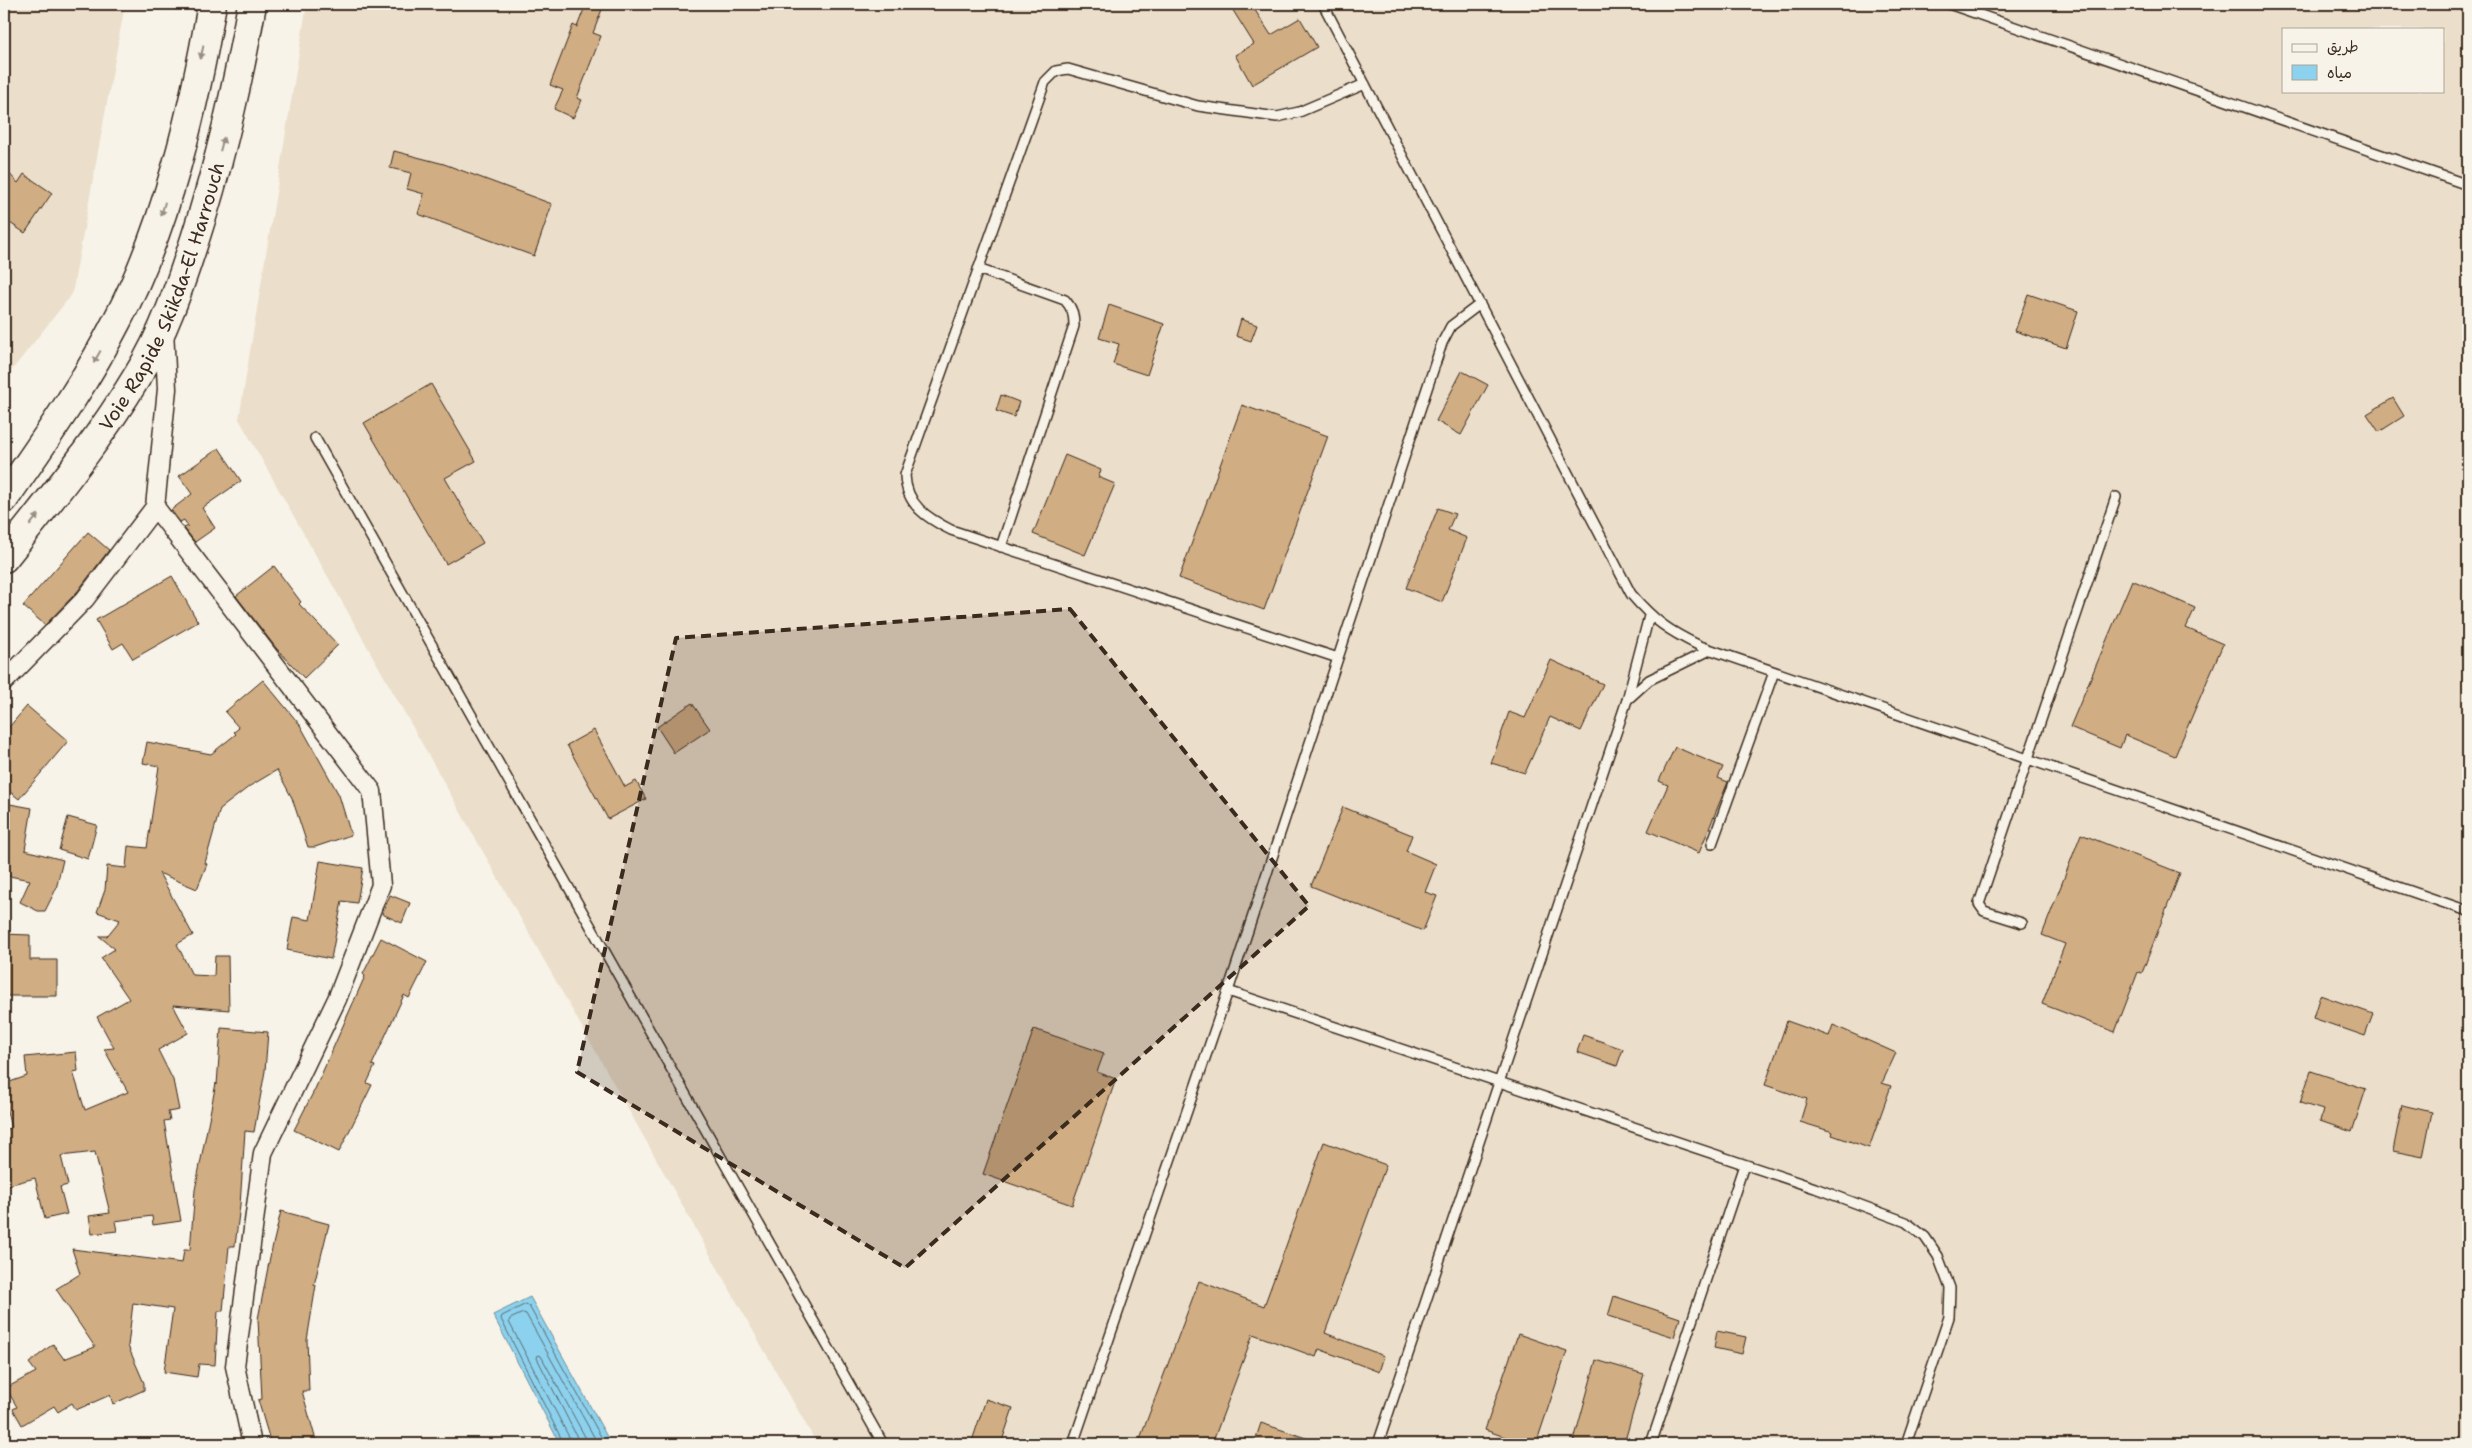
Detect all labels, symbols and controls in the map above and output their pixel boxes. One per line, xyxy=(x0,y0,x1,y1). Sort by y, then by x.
legend xyxy=(2282,28,2444,92)
text: طريق xyxy=(2327,37,2359,57)
one-way arrow xyxy=(198,44,206,59)
text: مياه xyxy=(2327,63,2352,83)
one-way arrow xyxy=(218,137,226,152)
street label: Voie Rapide Skikda-El Harrouch xyxy=(93,159,230,435)
one-way arrow xyxy=(159,202,167,217)
one-way arrow xyxy=(93,350,101,365)
one-way arrow xyxy=(29,513,39,527)

